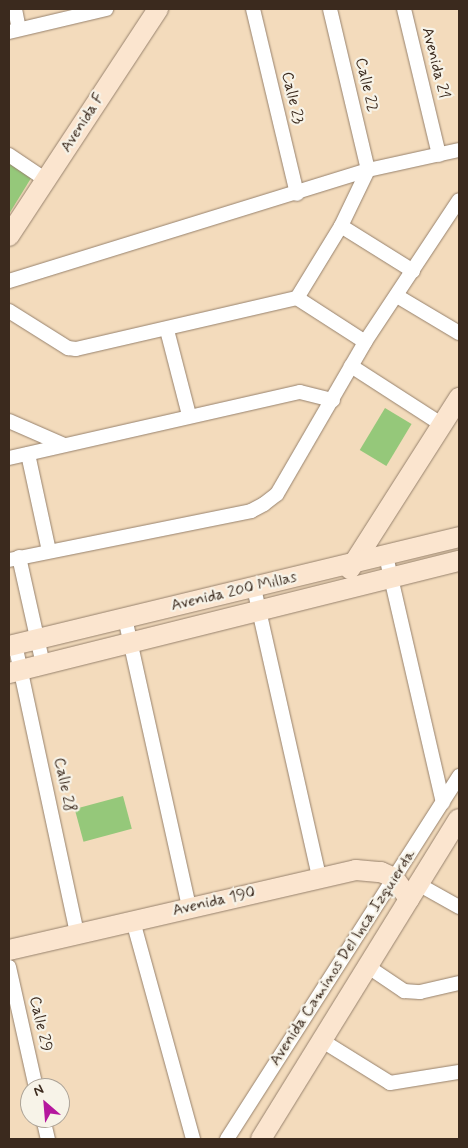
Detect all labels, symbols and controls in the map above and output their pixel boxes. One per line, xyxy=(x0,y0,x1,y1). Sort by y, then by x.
street label: Avenida 21 xyxy=(417,25,453,101)
street label: Calle 22 xyxy=(350,56,382,114)
street label: Calle 23 xyxy=(277,70,307,126)
street label: Avenida F xyxy=(57,90,109,156)
street label: Avenida 200 Millas xyxy=(169,568,299,616)
street label: Calle 28 xyxy=(49,756,79,814)
street label: Avenida Caminos Del Inca Izquierda xyxy=(266,847,420,1069)
street label: Avenida 190 xyxy=(171,883,257,921)
street label: Calle 29 xyxy=(24,995,56,1053)
north arrow xyxy=(20,1078,70,1128)
text: N xyxy=(30,1080,47,1101)

